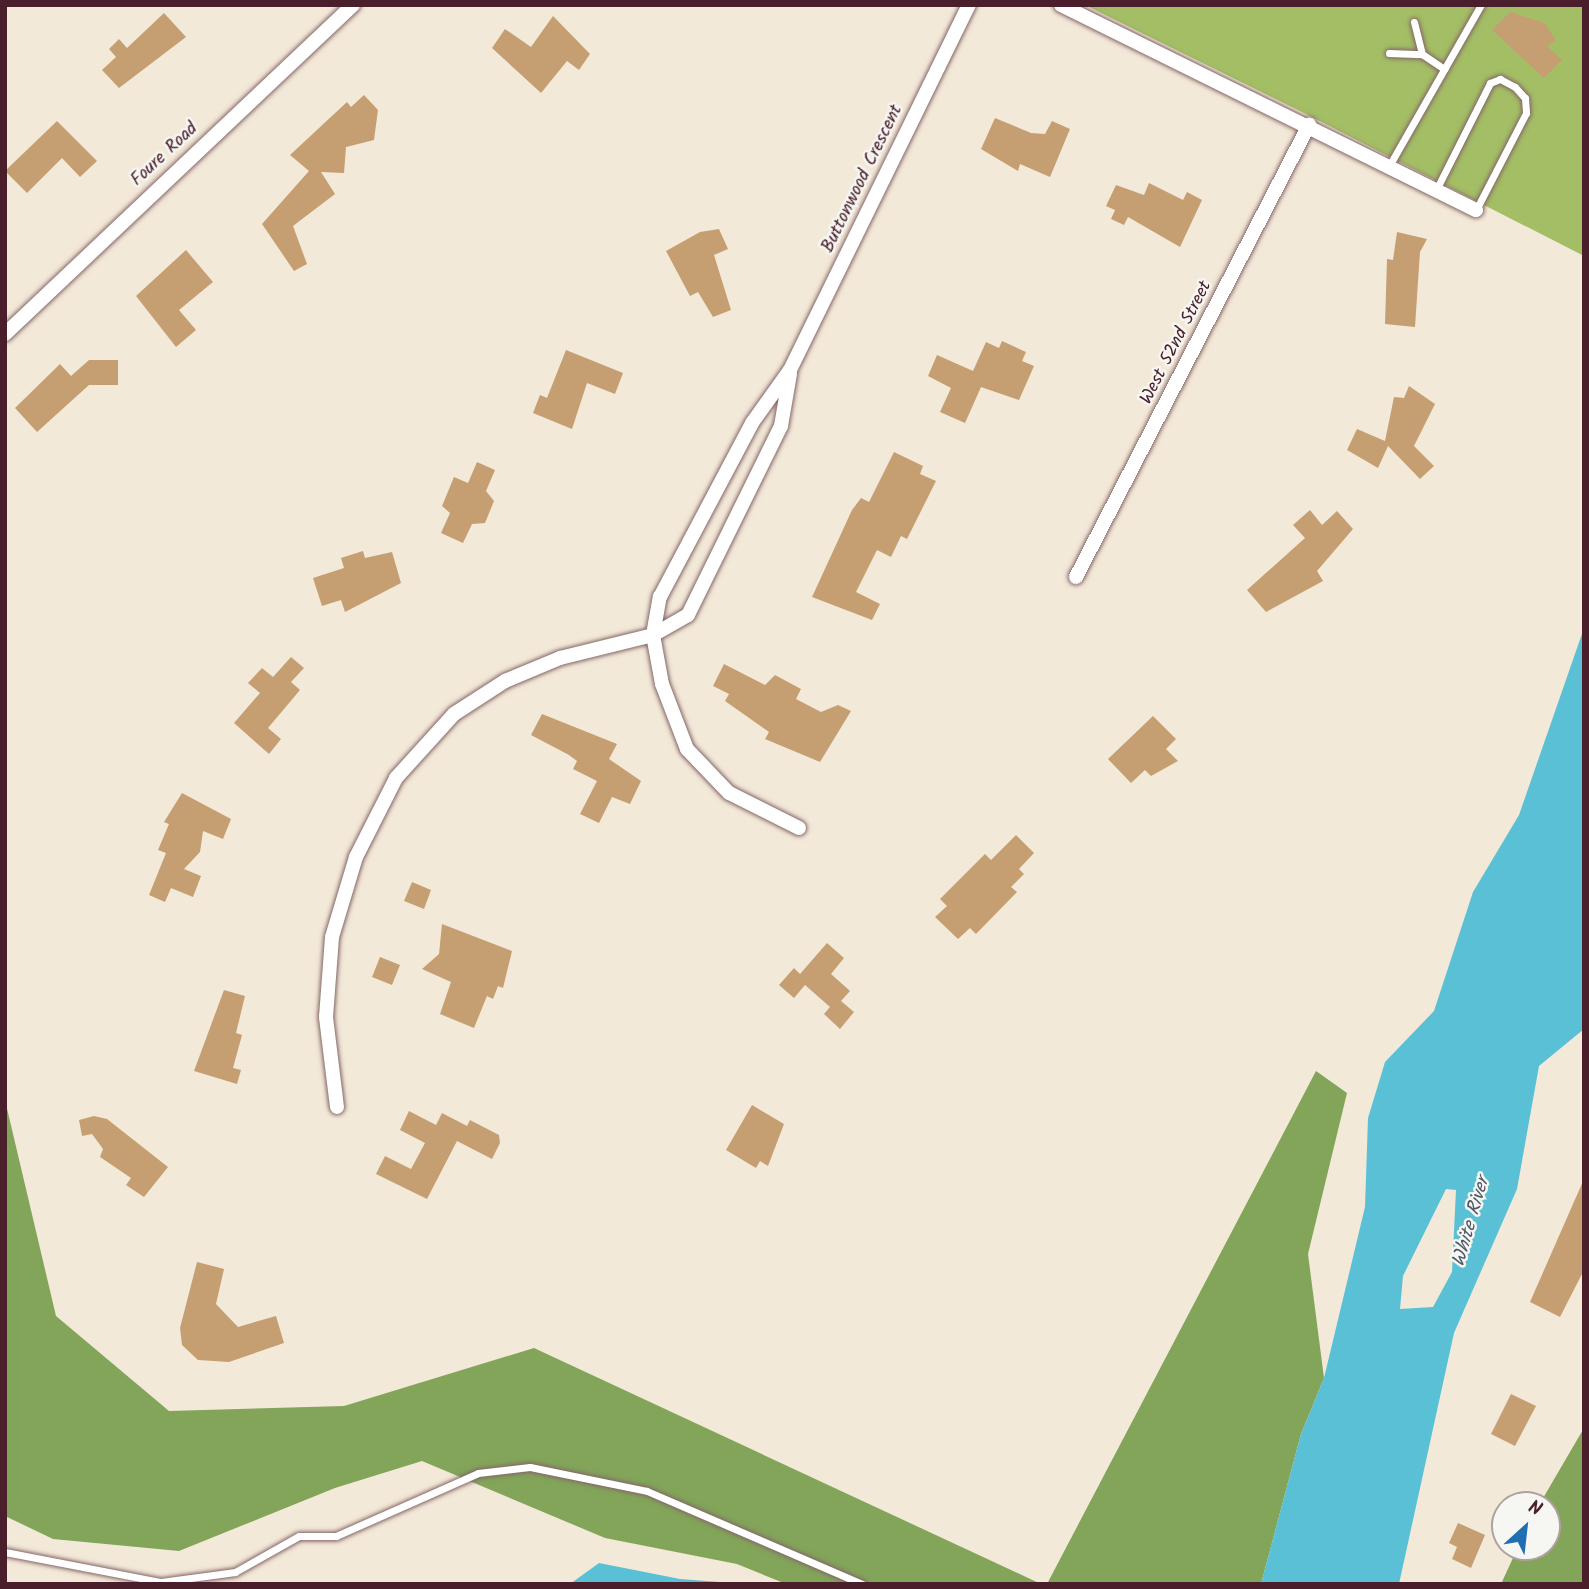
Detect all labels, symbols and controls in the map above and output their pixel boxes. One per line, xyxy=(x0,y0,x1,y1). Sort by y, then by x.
street label: Buttonwood Crescent xyxy=(818,102,908,256)
street label: Foure Road xyxy=(127,119,203,191)
street label: West 52nd Street xyxy=(1137,278,1217,408)
water label: White River xyxy=(1448,1175,1496,1269)
north arrow xyxy=(1491,1491,1561,1561)
text: N xyxy=(1522,1493,1547,1525)

